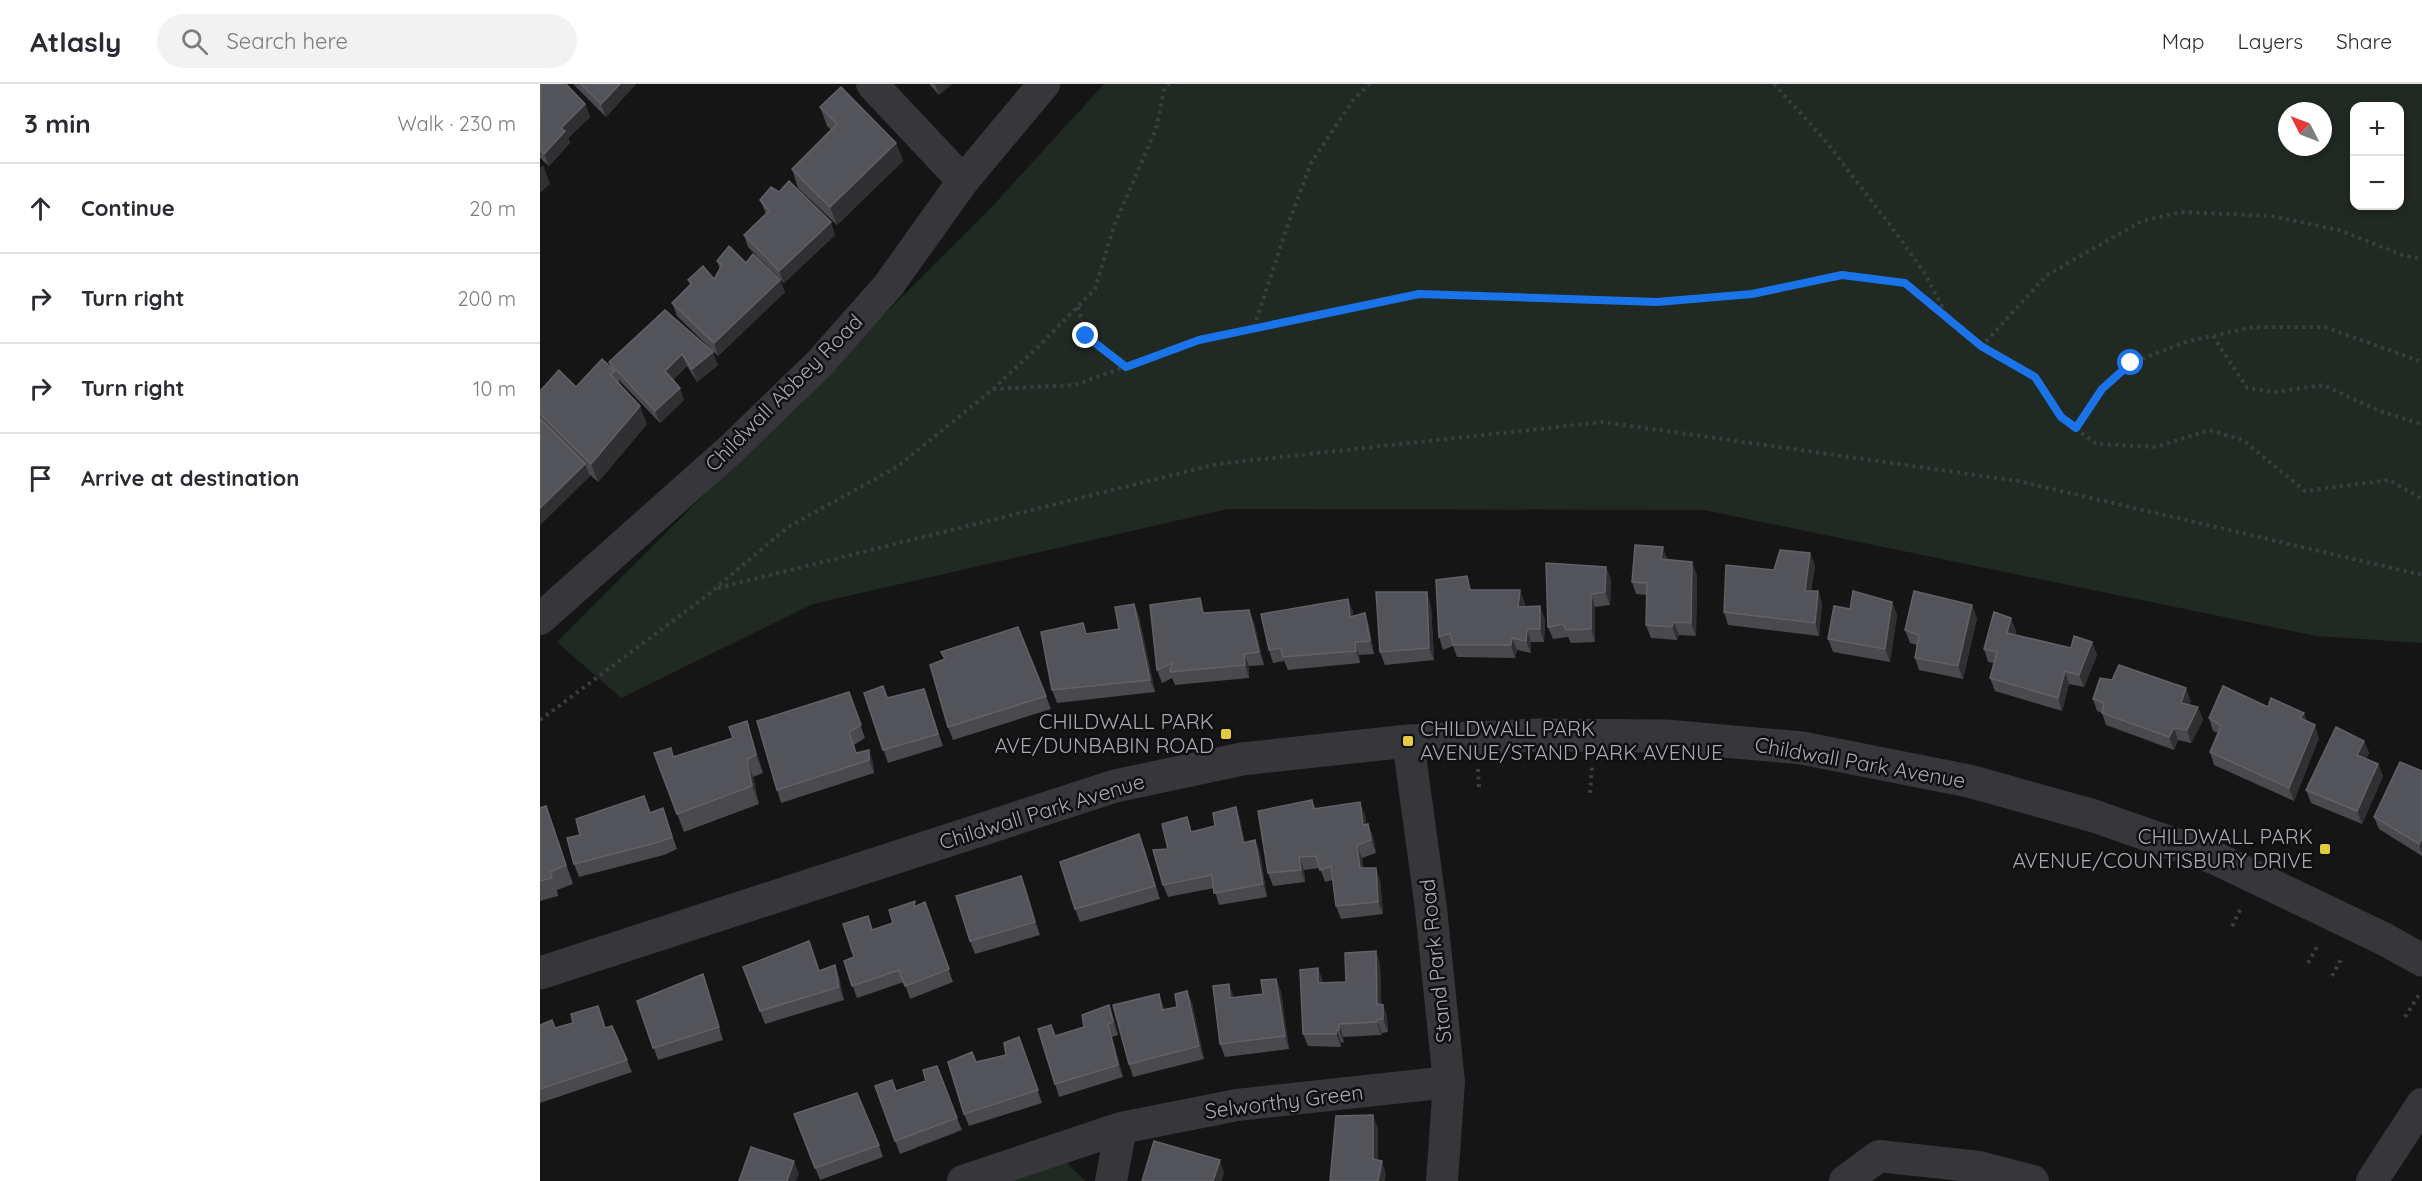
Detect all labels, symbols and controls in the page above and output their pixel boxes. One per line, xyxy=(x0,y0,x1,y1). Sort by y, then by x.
search box xyxy=(157,14,577,68)
text: Atlasly xyxy=(30,24,121,59)
icon: search xyxy=(178,25,211,58)
text: Search here xyxy=(226,27,348,55)
text: Map xyxy=(2162,28,2205,54)
text: Layers xyxy=(2238,28,2303,54)
text: Share xyxy=(2336,28,2392,54)
north arrow xyxy=(2278,102,2332,156)
map controls xyxy=(2350,102,2404,210)
button: + xyxy=(2350,102,2404,156)
text: 3 min xyxy=(24,107,91,140)
text: Walk · 230 m xyxy=(397,111,516,136)
button: − xyxy=(2350,156,2404,210)
icon: ahead xyxy=(24,192,57,225)
text: Continue xyxy=(81,194,175,222)
text: 20 m xyxy=(469,196,516,221)
icon: right xyxy=(24,282,57,315)
text: Turn right xyxy=(81,284,185,312)
text: 200 m xyxy=(457,286,516,311)
street label: Childwall Abbey Road xyxy=(699,308,867,476)
route end xyxy=(1072,322,1098,348)
route start xyxy=(2117,349,2143,375)
icon: right xyxy=(24,372,57,405)
text: Turn right xyxy=(81,374,185,402)
text: 10 m xyxy=(473,376,516,401)
icon: arrive xyxy=(24,462,57,495)
text: Arrive at destination xyxy=(81,464,299,492)
place label: CHILDWALL PARK AVE/DUNBABIN ROAD xyxy=(994,708,1214,758)
place label: CHILDWALL PARK AVENUE/STAND PARK AVENUE xyxy=(1420,715,1723,765)
marker: CHILDWALL PARK AVE/DUNBABIN ROAD xyxy=(1219,727,1233,741)
street label: Childwall Park Avenue xyxy=(1753,731,1968,793)
marker: CHILDWALL PARK AVENUE/STAND PARK AVENUE xyxy=(1401,734,1415,748)
street label: Childwall Park Avenue xyxy=(936,767,1148,855)
place label: CHILDWALL PARK AVENUE/COUNTISBURY DRIVE xyxy=(2012,823,2313,873)
marker: CHILDWALL PARK AVENUE/COUNTISBURY DRIVE xyxy=(2318,842,2332,856)
street label: Stand Park Road xyxy=(1413,878,1457,1044)
street label: Selworthy Green xyxy=(1203,1078,1365,1124)

